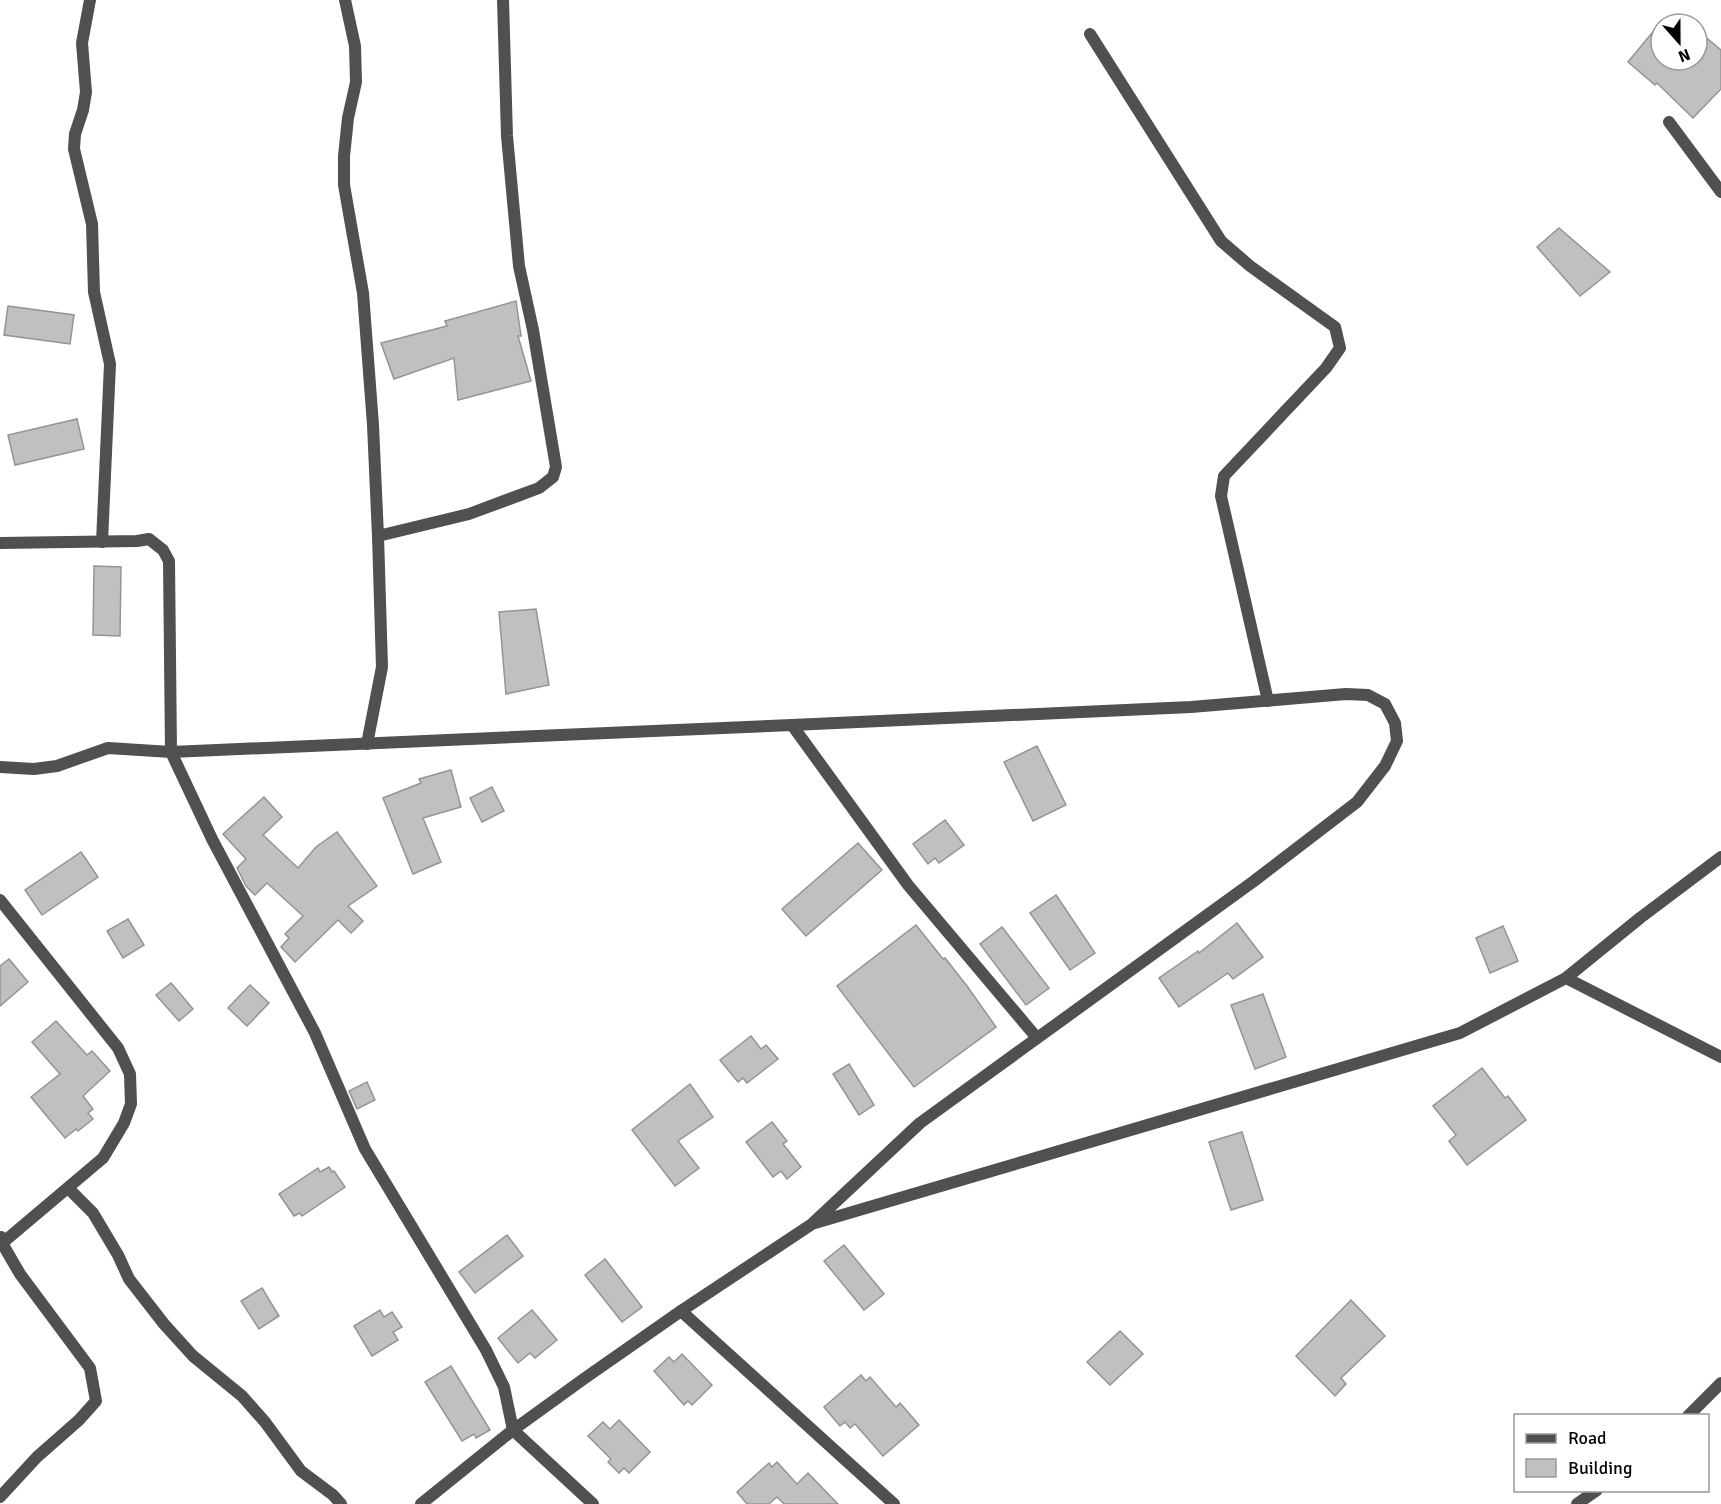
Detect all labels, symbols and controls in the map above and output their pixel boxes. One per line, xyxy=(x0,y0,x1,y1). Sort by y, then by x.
north arrow xyxy=(1649,12,1709,72)
text: N xyxy=(1675,44,1693,66)
legend xyxy=(1514,1414,1709,1492)
text: Road xyxy=(1568,1427,1607,1449)
text: Building xyxy=(1568,1457,1632,1479)

